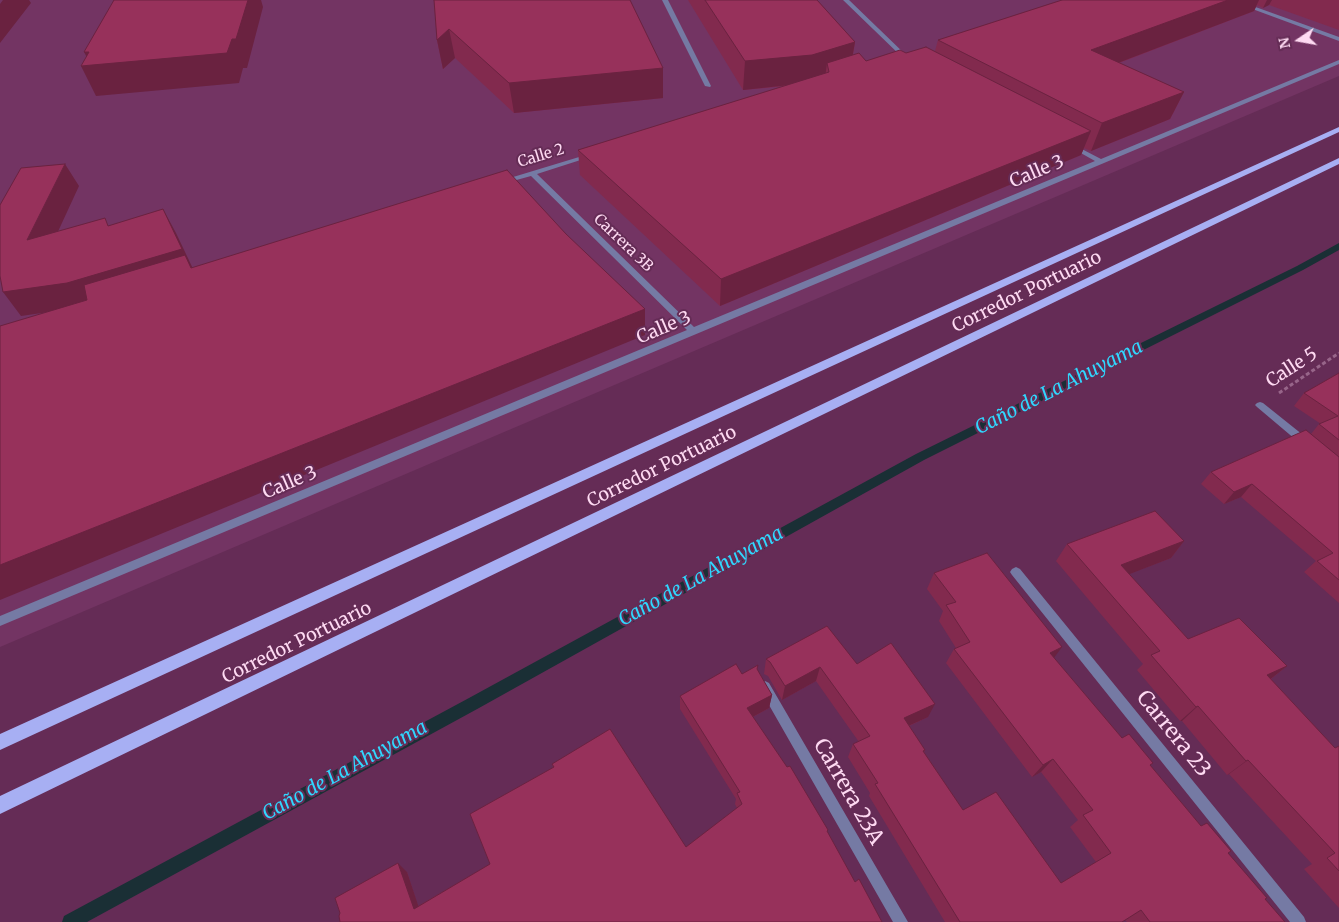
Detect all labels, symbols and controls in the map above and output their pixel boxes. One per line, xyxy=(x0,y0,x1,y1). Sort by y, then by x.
north arrow xyxy=(1274,15,1324,65)
text: N xyxy=(1274,36,1294,50)
street label: Calle 2 xyxy=(516,140,566,172)
street label: Calle 3 xyxy=(1007,151,1067,193)
street label: Carrera 3B xyxy=(590,210,656,276)
street label: Corredor Portuario xyxy=(949,246,1105,338)
street label: Calle 3 xyxy=(634,307,694,349)
water label: Caño de La Ahuyama xyxy=(971,336,1147,440)
street label: Calle 5 xyxy=(1262,343,1322,393)
street label: Corredor Portuario xyxy=(584,421,740,513)
street label: Calle 3 xyxy=(260,462,320,504)
water label: Caño de La Ahuyama xyxy=(615,522,787,632)
street label: Corredor Portuario xyxy=(219,597,375,689)
street label: Carrera 23 xyxy=(1131,686,1215,782)
water label: Caño de La Ahuyama xyxy=(259,716,431,826)
street label: Carrera 23A xyxy=(808,735,888,849)

